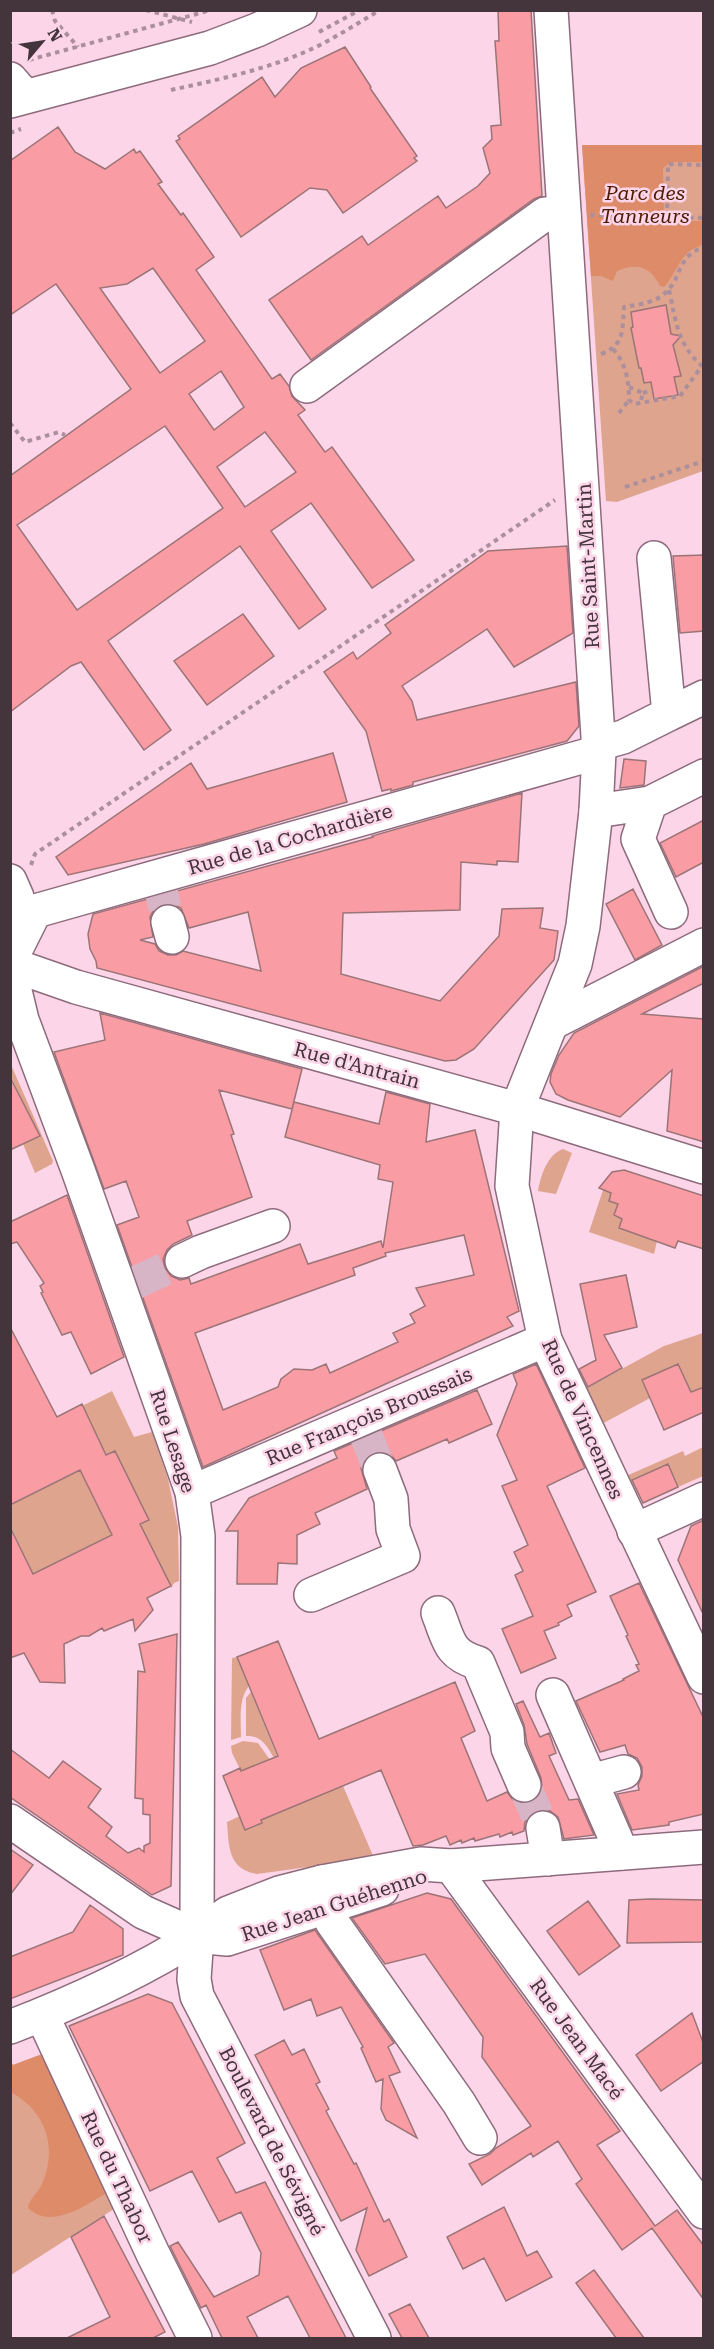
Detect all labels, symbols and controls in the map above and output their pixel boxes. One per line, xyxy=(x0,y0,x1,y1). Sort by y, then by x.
north arrow xyxy=(12,12,72,72)
text: N xyxy=(43,25,66,45)
park label: Parc des Tanneurs xyxy=(600,181,690,228)
street label: Rue Saint-Martin xyxy=(572,482,604,649)
street label: Rue de la Cochardière xyxy=(185,798,395,880)
street label: Rue d'Antrain xyxy=(291,1037,423,1093)
street label: Rue de Vincennes xyxy=(537,1335,629,1503)
street label: Rue François Broussais xyxy=(262,1362,476,1470)
street label: Rue Lesage xyxy=(145,1386,201,1496)
street label: Rue Jean Guéhenno xyxy=(238,1864,430,1946)
street label: Rue Jean Macé xyxy=(525,1974,629,2104)
street label: Boulevard de Sévigné xyxy=(214,2043,330,2239)
street label: Rue du Thabor xyxy=(76,2107,158,2247)

